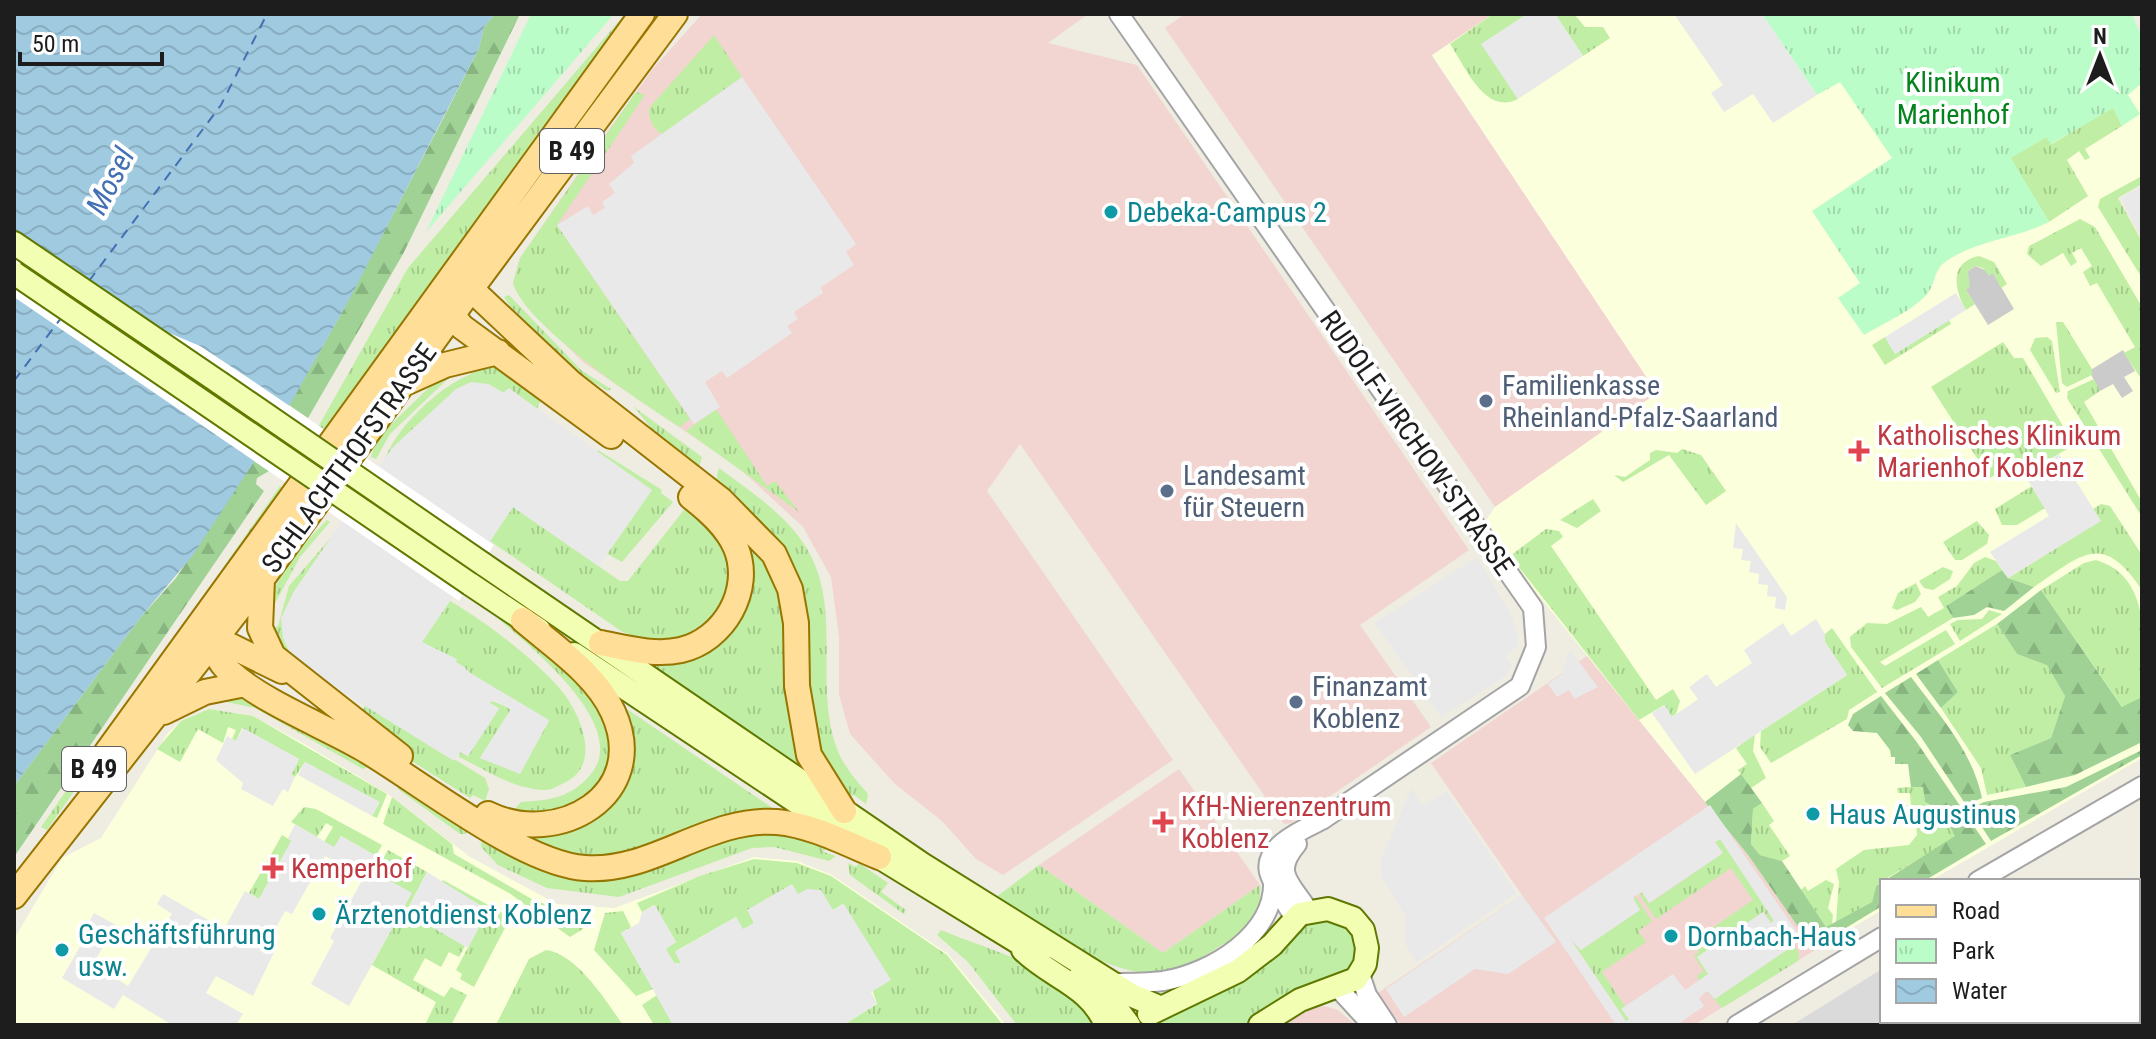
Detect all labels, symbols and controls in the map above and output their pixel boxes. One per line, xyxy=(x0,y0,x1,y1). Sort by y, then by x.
scale bar xyxy=(20,16,162,66)
north arrow xyxy=(2060,16,2140,96)
text: N xyxy=(2093,24,2107,49)
text: 50 m xyxy=(32,30,79,58)
park label: Klinikum Marienhof xyxy=(1897,66,2009,131)
road number: B 49 xyxy=(540,129,604,173)
water label: Mosel xyxy=(78,142,142,220)
place label: Debeka-Campus 2 xyxy=(1127,196,1327,229)
marker: Debeka-Campus 2 xyxy=(1102,203,1120,221)
street label: RUDOLF-VIRCHOW-STRASSE xyxy=(1313,304,1521,582)
street label: SCHLACHTHOFSTRASSE xyxy=(255,337,443,579)
place label: Familienkasse Rheinland-Pfalz-Saarland xyxy=(1502,369,1778,434)
marker: Familienkasse Rheinland-Pfalz-Saarland xyxy=(1477,392,1495,410)
place label: Katholisches Klinikum Marienhof Koblenz xyxy=(1877,419,2121,484)
marker: Katholisches Klinikum Marienhof Koblenz xyxy=(1848,440,1870,462)
place label: Landesamt für Steuern xyxy=(1183,459,1306,524)
marker: Landesamt für Steuern xyxy=(1158,482,1176,500)
place label: Finanzamt Koblenz xyxy=(1312,670,1428,735)
marker: Finanzamt Koblenz xyxy=(1287,693,1305,711)
road number: B 49 xyxy=(62,747,126,791)
place label: KfH-Nierenzentrum Koblenz xyxy=(1181,790,1392,855)
place label: Haus Augustinus xyxy=(1829,798,2017,831)
marker: Haus Augustinus xyxy=(1804,805,1822,823)
marker: KfH-Nierenzentrum Koblenz xyxy=(1152,811,1174,833)
place label: Kemperhof xyxy=(291,852,412,885)
marker: Kemperhof xyxy=(262,857,284,879)
legend xyxy=(1880,879,2140,1023)
text: Road xyxy=(1952,897,2000,925)
place label: Ärztenotdienst Koblenz xyxy=(335,898,592,931)
marker: Ärztenotdienst Koblenz xyxy=(310,905,328,923)
place label: Geschäftsführung usw. xyxy=(78,918,276,983)
place label: Dornbach-Haus xyxy=(1687,920,1857,953)
marker: Dornbach-Haus xyxy=(1662,927,1680,945)
text: Park xyxy=(1952,937,1995,965)
marker: Geschäftsführung usw. xyxy=(53,941,71,959)
text: Water xyxy=(1952,977,2007,1005)

